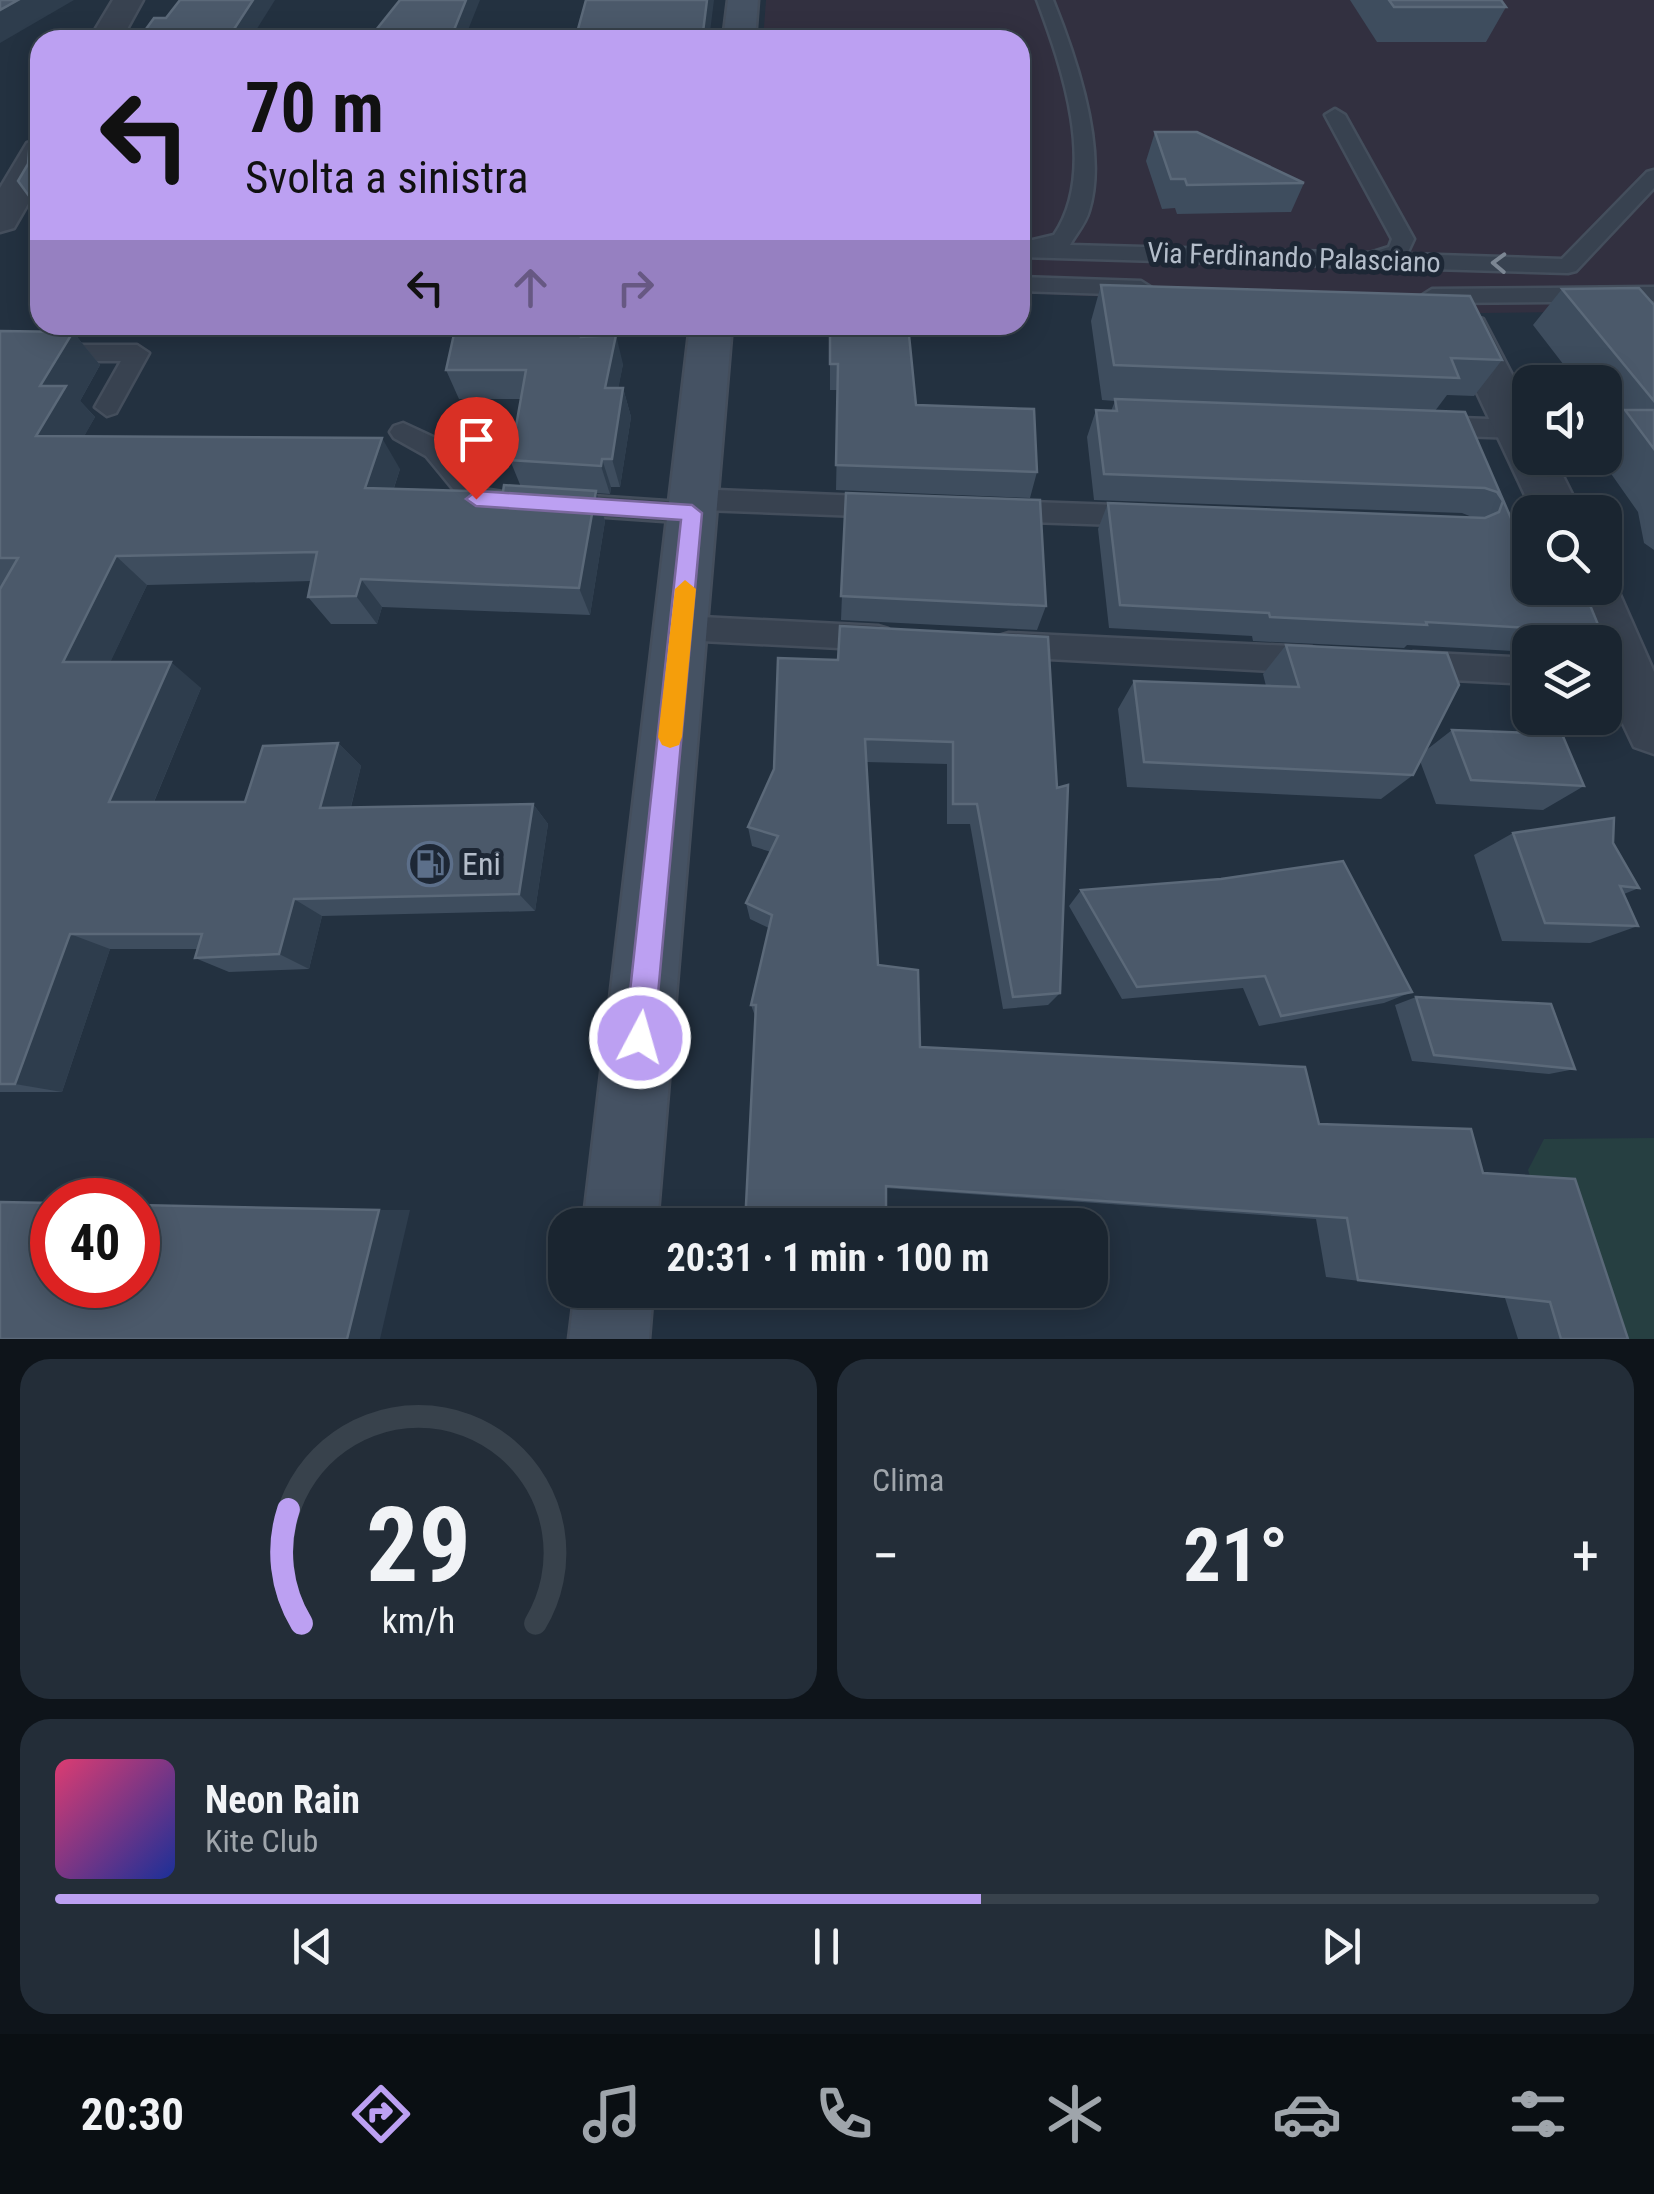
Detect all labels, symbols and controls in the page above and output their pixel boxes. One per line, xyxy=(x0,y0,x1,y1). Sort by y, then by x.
text: 70 m xyxy=(245,67,384,149)
icon: left xyxy=(80,70,210,200)
text: Svolta a sinistra xyxy=(245,151,528,204)
street label: Via Ferdinando Palasciano xyxy=(1147,236,1441,279)
one-way arrow xyxy=(1491,253,1507,274)
icon: left xyxy=(398,260,453,315)
icon: ahead xyxy=(503,260,558,315)
icon: right xyxy=(608,260,663,315)
map controls xyxy=(1512,365,1622,735)
button: sound xyxy=(1512,365,1622,475)
pin xyxy=(434,397,519,500)
icon: arrive xyxy=(449,412,504,467)
button: search xyxy=(1512,495,1622,605)
button: layers xyxy=(1512,625,1622,735)
fuel station icon: Eni xyxy=(407,841,453,887)
place label: Eni xyxy=(462,845,501,883)
position arrow xyxy=(588,986,692,1090)
speed limit sign: 40 xyxy=(30,1178,160,1308)
text: 20:31 · 1 min · 100 m xyxy=(667,1236,989,1280)
text: Clima xyxy=(872,1461,944,1499)
text: 29 xyxy=(366,1485,471,1606)
text: 21° xyxy=(1183,1511,1288,1599)
text: − xyxy=(872,1524,900,1588)
text: + xyxy=(1572,1524,1599,1588)
text: km/h xyxy=(382,1600,455,1642)
text: Neon Rain xyxy=(205,1778,360,1822)
text: Kite Club xyxy=(205,1822,318,1860)
icon: previous xyxy=(285,1919,340,1974)
icon: pause xyxy=(799,1919,854,1974)
icon: next xyxy=(1314,1919,1369,1974)
icon: directions xyxy=(346,2079,416,2149)
icon: music xyxy=(577,2079,647,2149)
icon: phone xyxy=(809,2079,879,2149)
icon: climate xyxy=(1040,2079,1110,2149)
icon: car xyxy=(1272,2079,1342,2149)
icon: filters xyxy=(1503,2079,1573,2149)
text: 20:30 xyxy=(81,2088,184,2141)

